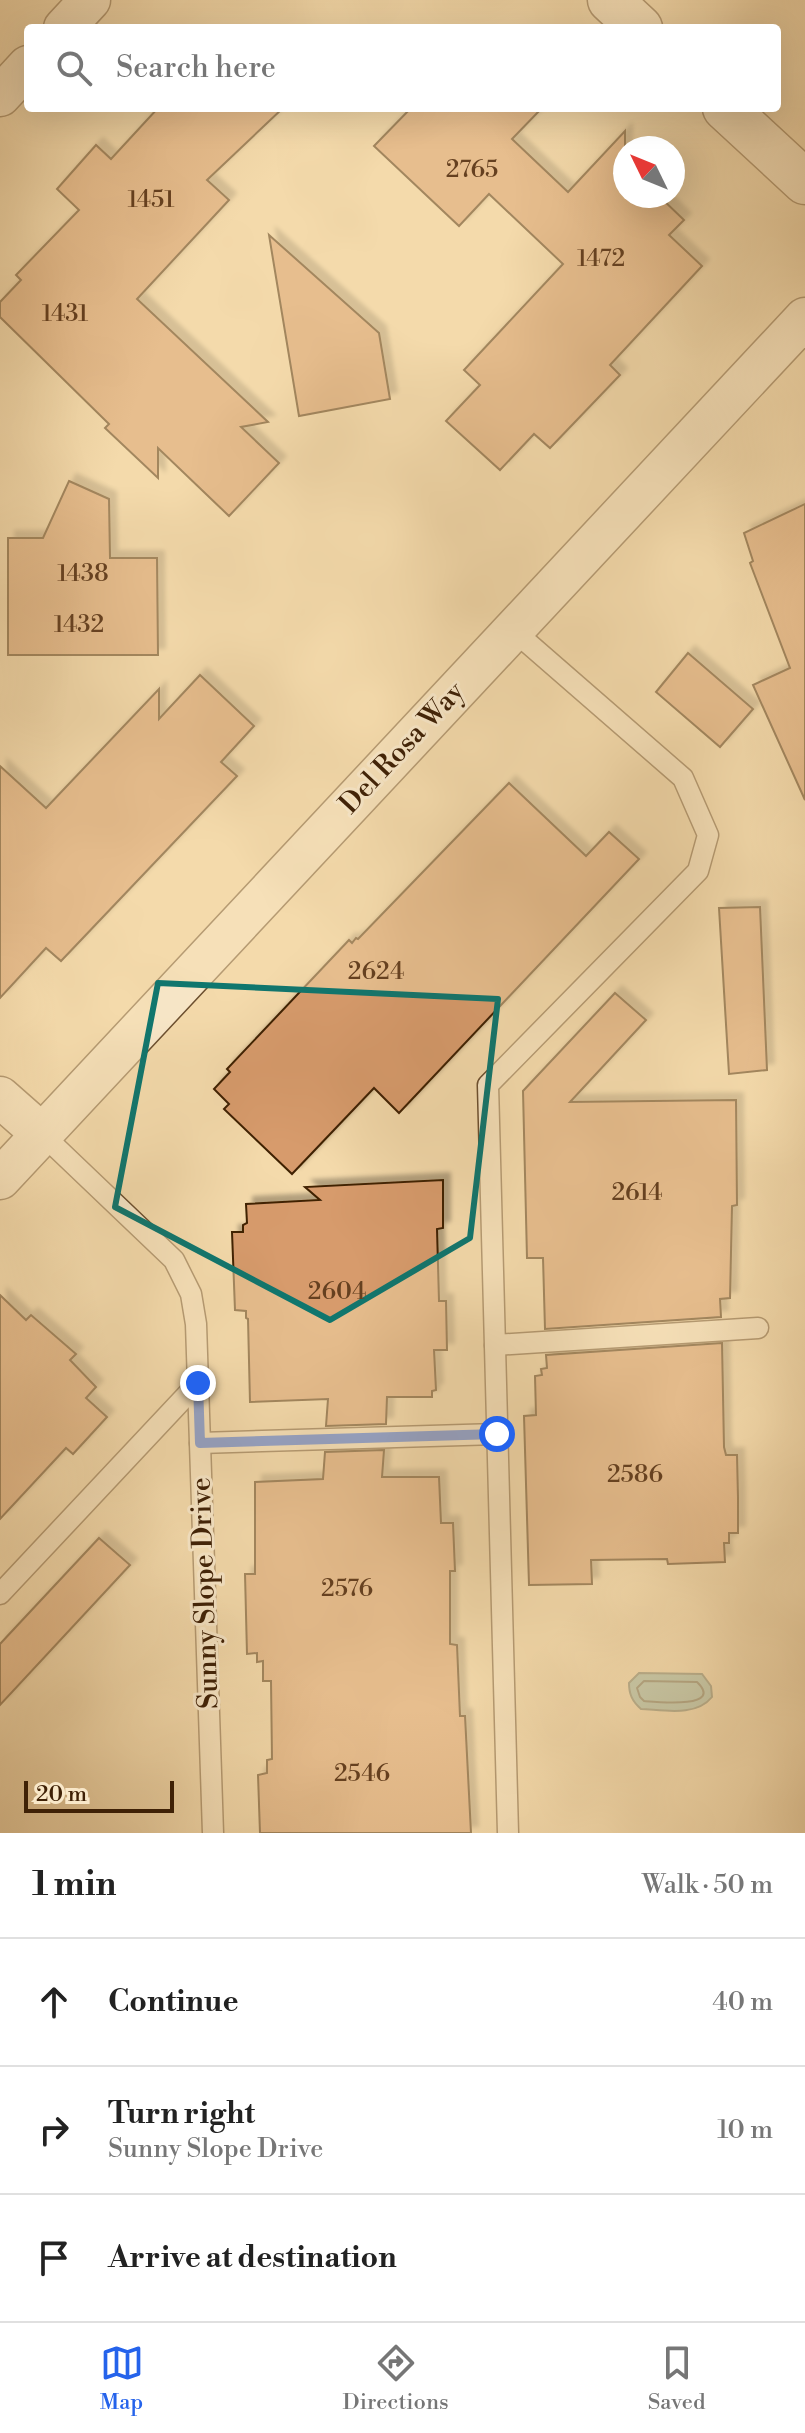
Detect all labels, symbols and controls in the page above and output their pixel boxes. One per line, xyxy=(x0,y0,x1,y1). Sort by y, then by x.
search box xyxy=(24,24,781,112)
icon: search xyxy=(52,46,96,90)
text: Search here xyxy=(116,49,276,87)
north arrow xyxy=(613,136,685,208)
house number: 2765 xyxy=(446,155,498,185)
house number: 1451 xyxy=(127,185,175,215)
house number: 1472 xyxy=(577,244,625,274)
house number: 1431 xyxy=(42,299,89,329)
house number: 1438 xyxy=(57,559,109,589)
house number: 1432 xyxy=(54,610,104,640)
street label: Del Rosa Way xyxy=(332,674,472,821)
house number: 2624 xyxy=(348,957,404,987)
house number: 2614 xyxy=(611,1178,663,1208)
house number: 2604 xyxy=(308,1277,366,1307)
route end xyxy=(180,1365,216,1401)
route start xyxy=(479,1416,515,1452)
house number: 2586 xyxy=(607,1460,663,1490)
street label: Sunny Slope Drive xyxy=(183,1476,227,1710)
house number: 2576 xyxy=(321,1574,373,1604)
house number: 2546 xyxy=(334,1759,390,1789)
scale bar xyxy=(24,1777,174,1813)
text: 20 m xyxy=(36,1781,87,1808)
text: 1 min xyxy=(32,1864,116,1906)
text: Walk · 50 m xyxy=(642,1869,773,1901)
icon: ahead xyxy=(32,1980,76,2024)
text: Continue xyxy=(108,1983,239,2021)
text: 40 m xyxy=(712,1986,773,2018)
text: Turn right xyxy=(108,2095,255,2133)
icon: right xyxy=(32,2108,76,2152)
text: 10 m xyxy=(717,2114,773,2146)
text: Sunny Slope Drive xyxy=(108,2133,323,2165)
icon: arrive xyxy=(32,2236,76,2280)
text: Arrive at destination xyxy=(108,2239,397,2277)
tab: Map xyxy=(100,2341,144,2416)
tab: Directions xyxy=(343,2341,449,2416)
tab: Saved xyxy=(648,2341,705,2416)

